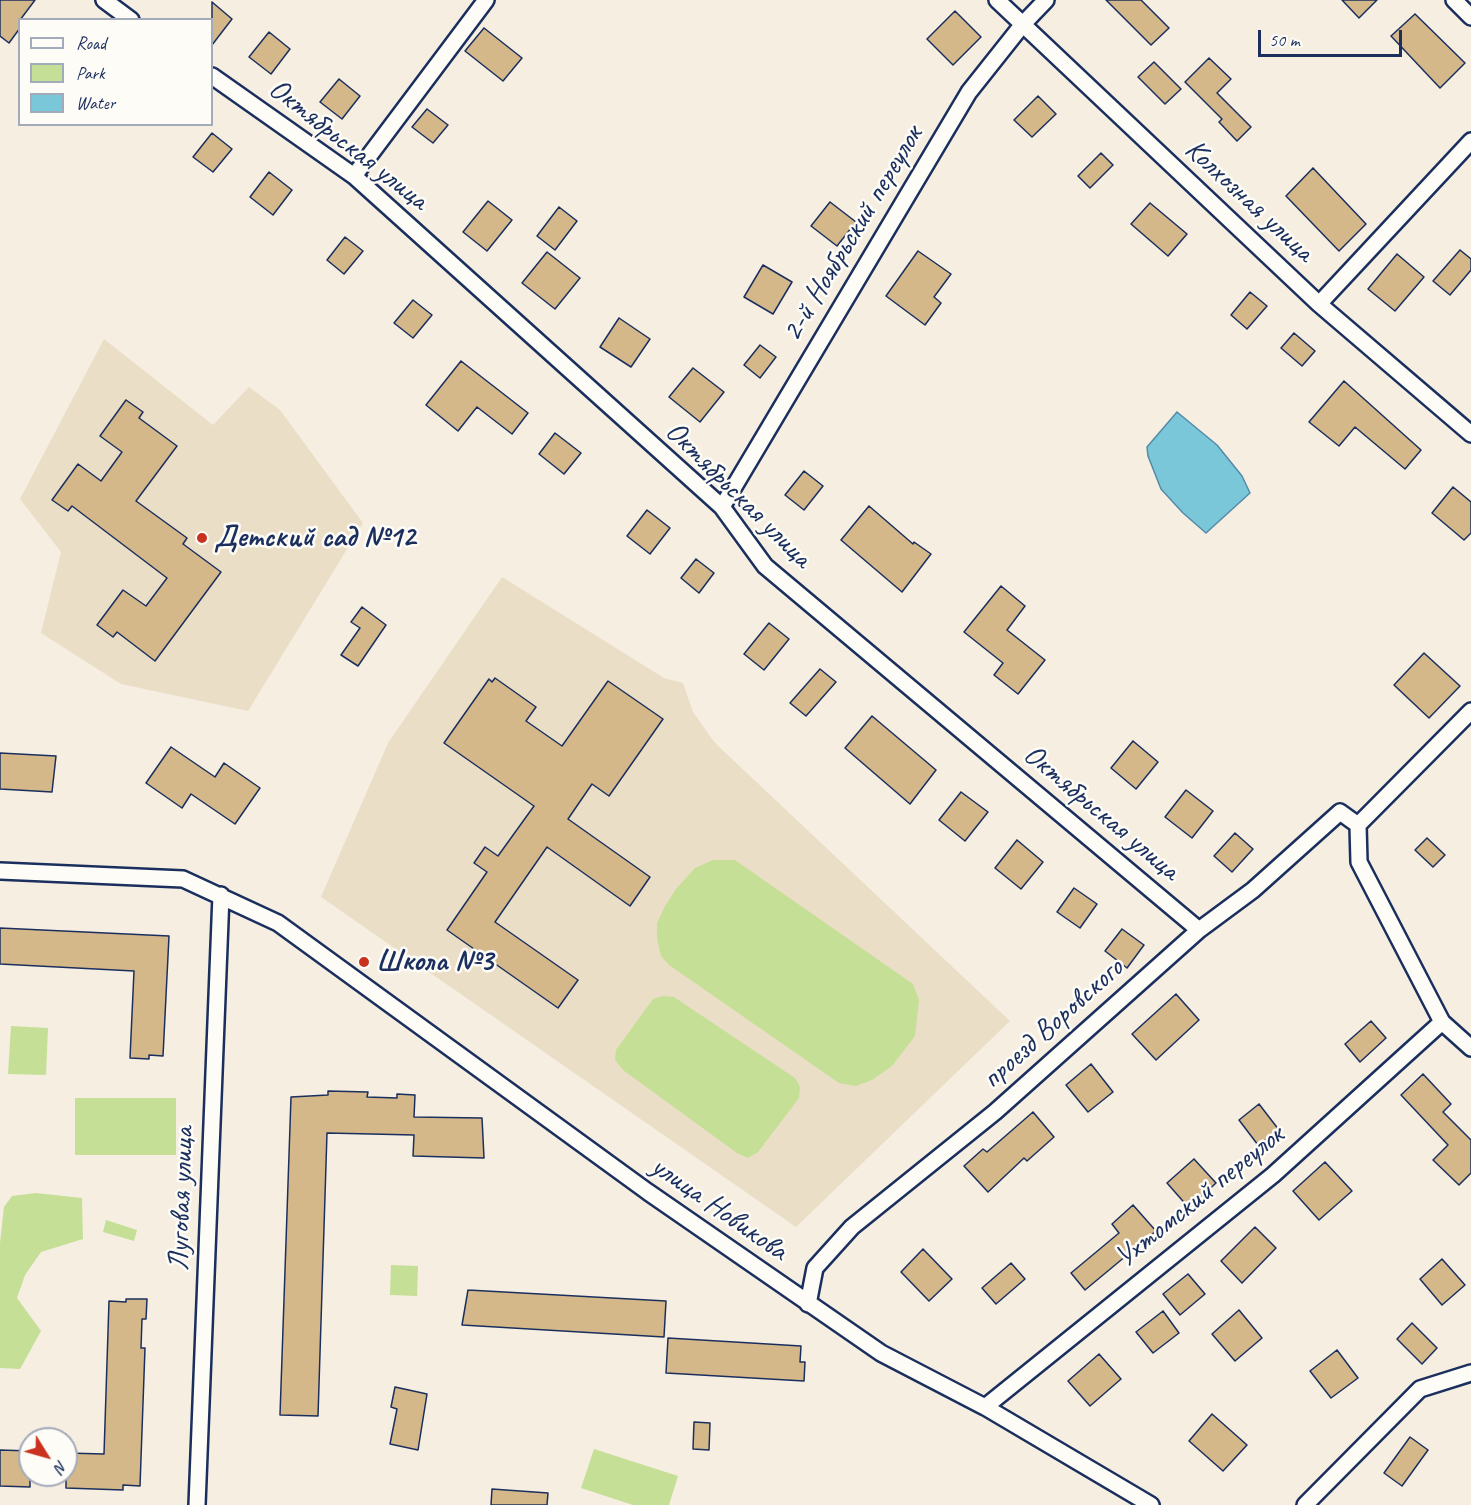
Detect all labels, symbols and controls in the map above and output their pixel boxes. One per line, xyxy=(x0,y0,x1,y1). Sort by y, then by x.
legend xyxy=(18,18,213,126)
scale bar xyxy=(1261,18,1405,56)
text: 50 m xyxy=(1269,29,1300,51)
text: Road xyxy=(76,32,106,54)
text: Park xyxy=(76,62,105,84)
street label: Октябрьская улица xyxy=(261,71,435,219)
text: Water xyxy=(76,92,115,114)
street label: 2-й Ноябрьский переулок xyxy=(774,120,932,348)
street label: Колхозная улица xyxy=(1177,132,1321,270)
street label: Октябрьская улица xyxy=(657,414,819,576)
place label: Детский сад №12 xyxy=(214,520,415,556)
marker: Детский сад №12 xyxy=(195,531,209,545)
street label: Октябрьская улица xyxy=(1016,737,1186,889)
place label: Школа №3 xyxy=(376,944,493,980)
street label: проезд Воровского xyxy=(975,951,1131,1097)
marker: Школа №3 xyxy=(357,955,371,969)
street label: Ухтомский переулок xyxy=(1108,1118,1292,1276)
street label: Луговая улица xyxy=(161,1126,203,1272)
street label: улица Новикова xyxy=(644,1149,794,1269)
north arrow xyxy=(18,1427,78,1487)
text: N xyxy=(50,1457,72,1477)

